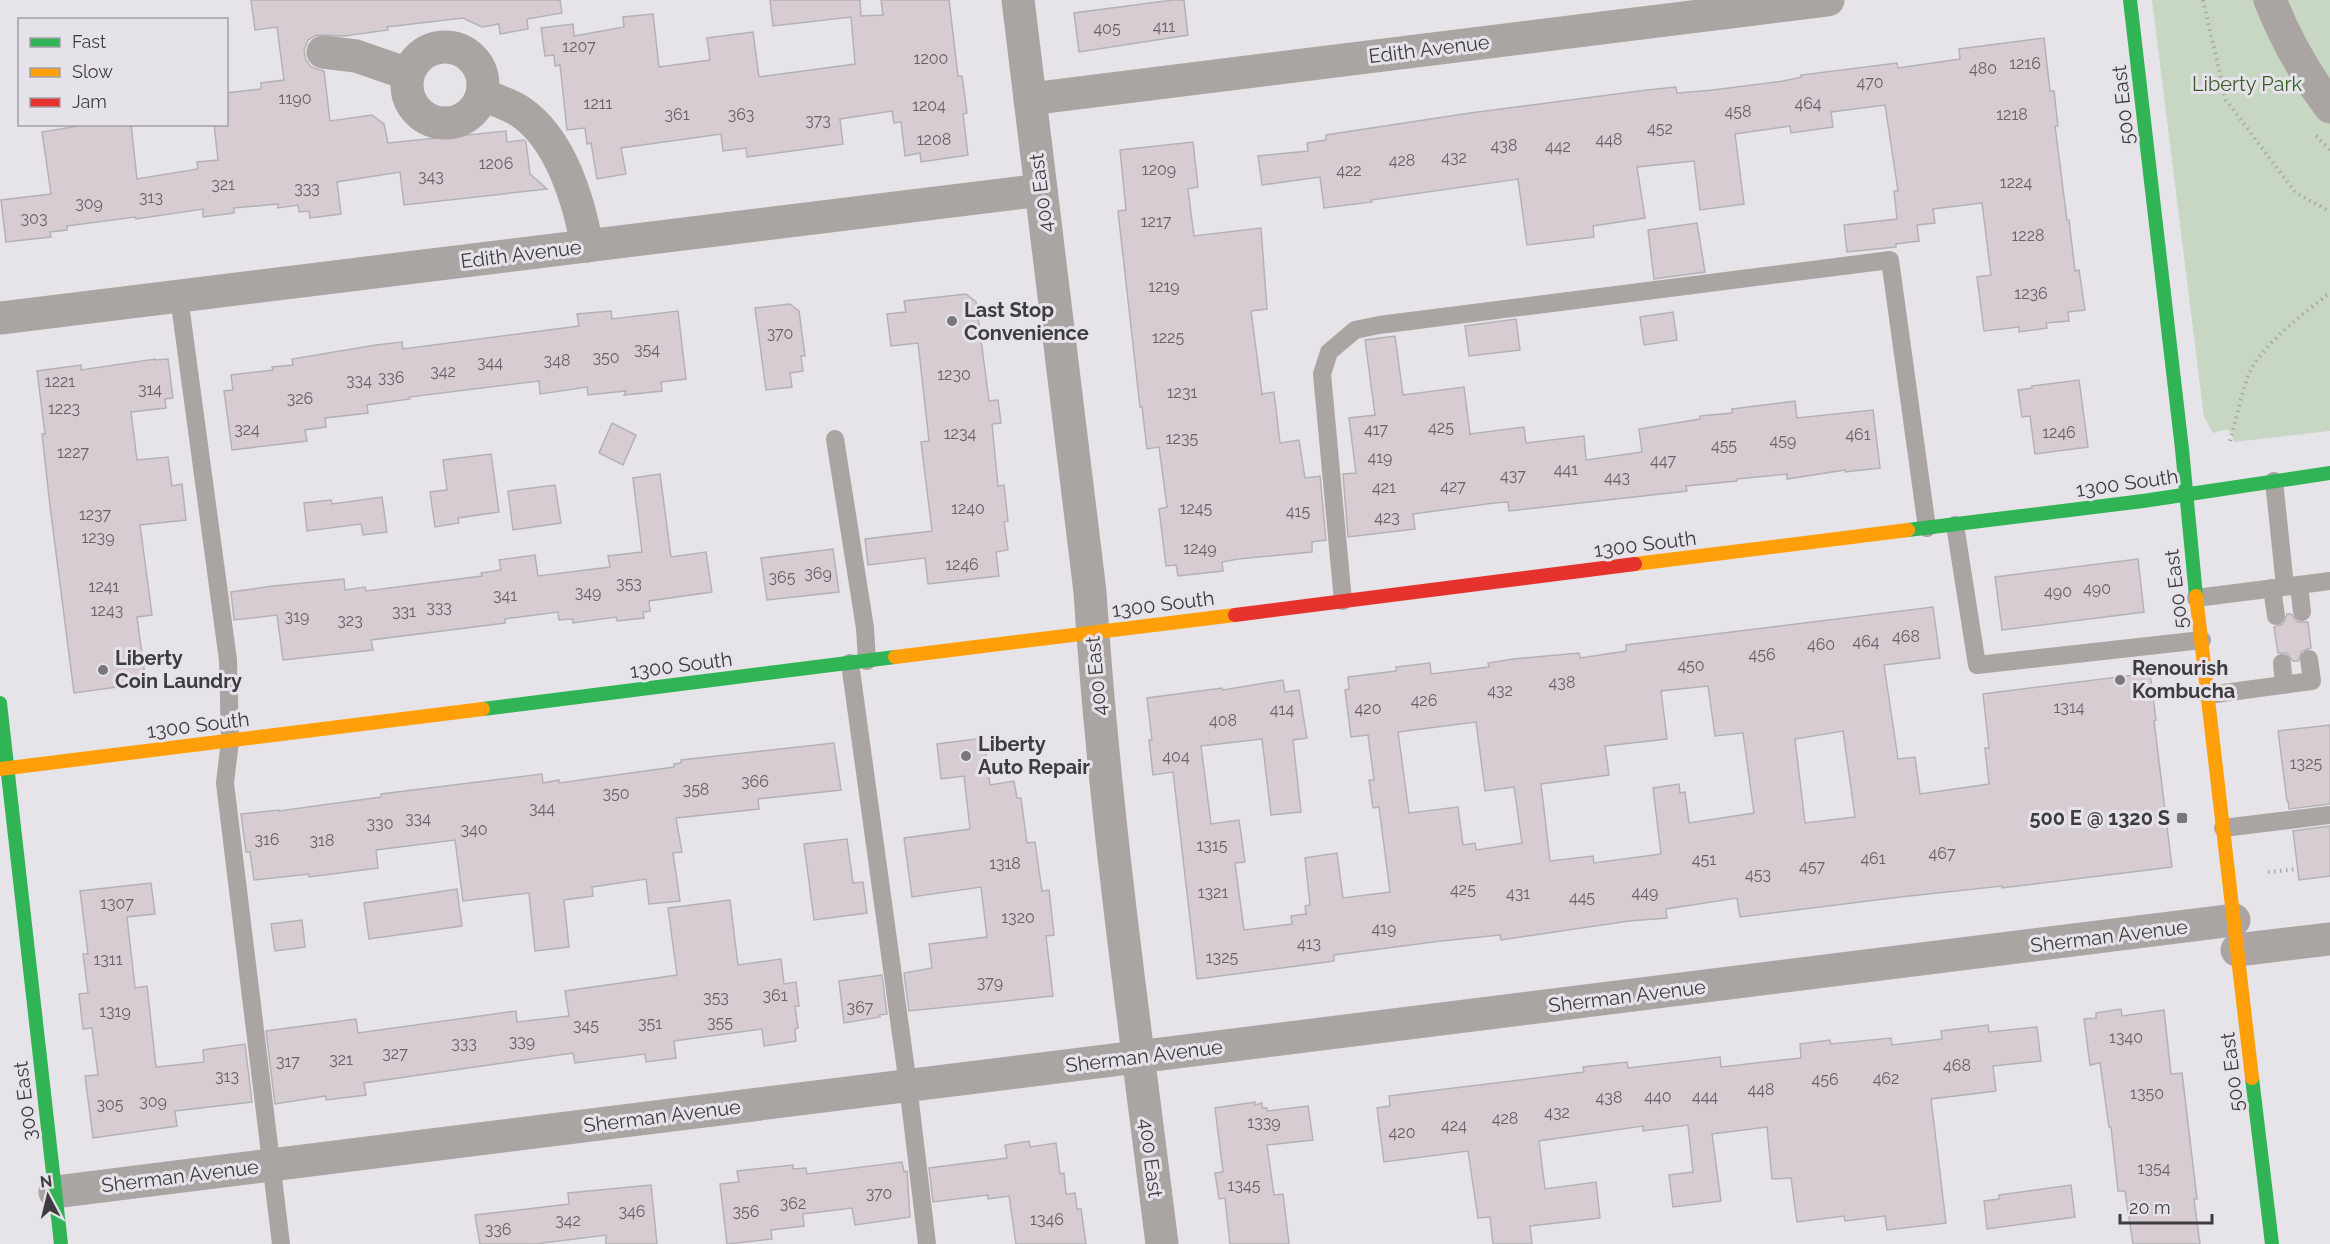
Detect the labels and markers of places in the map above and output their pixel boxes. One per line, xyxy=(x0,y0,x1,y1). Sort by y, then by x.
place label: Last Stop Convenience xyxy=(964,298,1089,345)
marker: Last Stop Convenience xyxy=(945,314,959,328)
place label: Liberty Coin Laundry xyxy=(115,646,242,693)
place label: Renourish Kombucha xyxy=(2132,656,2235,703)
marker: Liberty Coin Laundry xyxy=(96,663,110,677)
marker: Renourish Kombucha xyxy=(2113,673,2127,687)
place label: Liberty Auto Repair xyxy=(978,732,1090,779)
marker: Liberty Auto Repair xyxy=(959,749,973,763)
place label: 500 E @ 1320 S xyxy=(2029,806,2170,830)
marker: 500 E @ 1320 S xyxy=(2175,811,2189,825)

